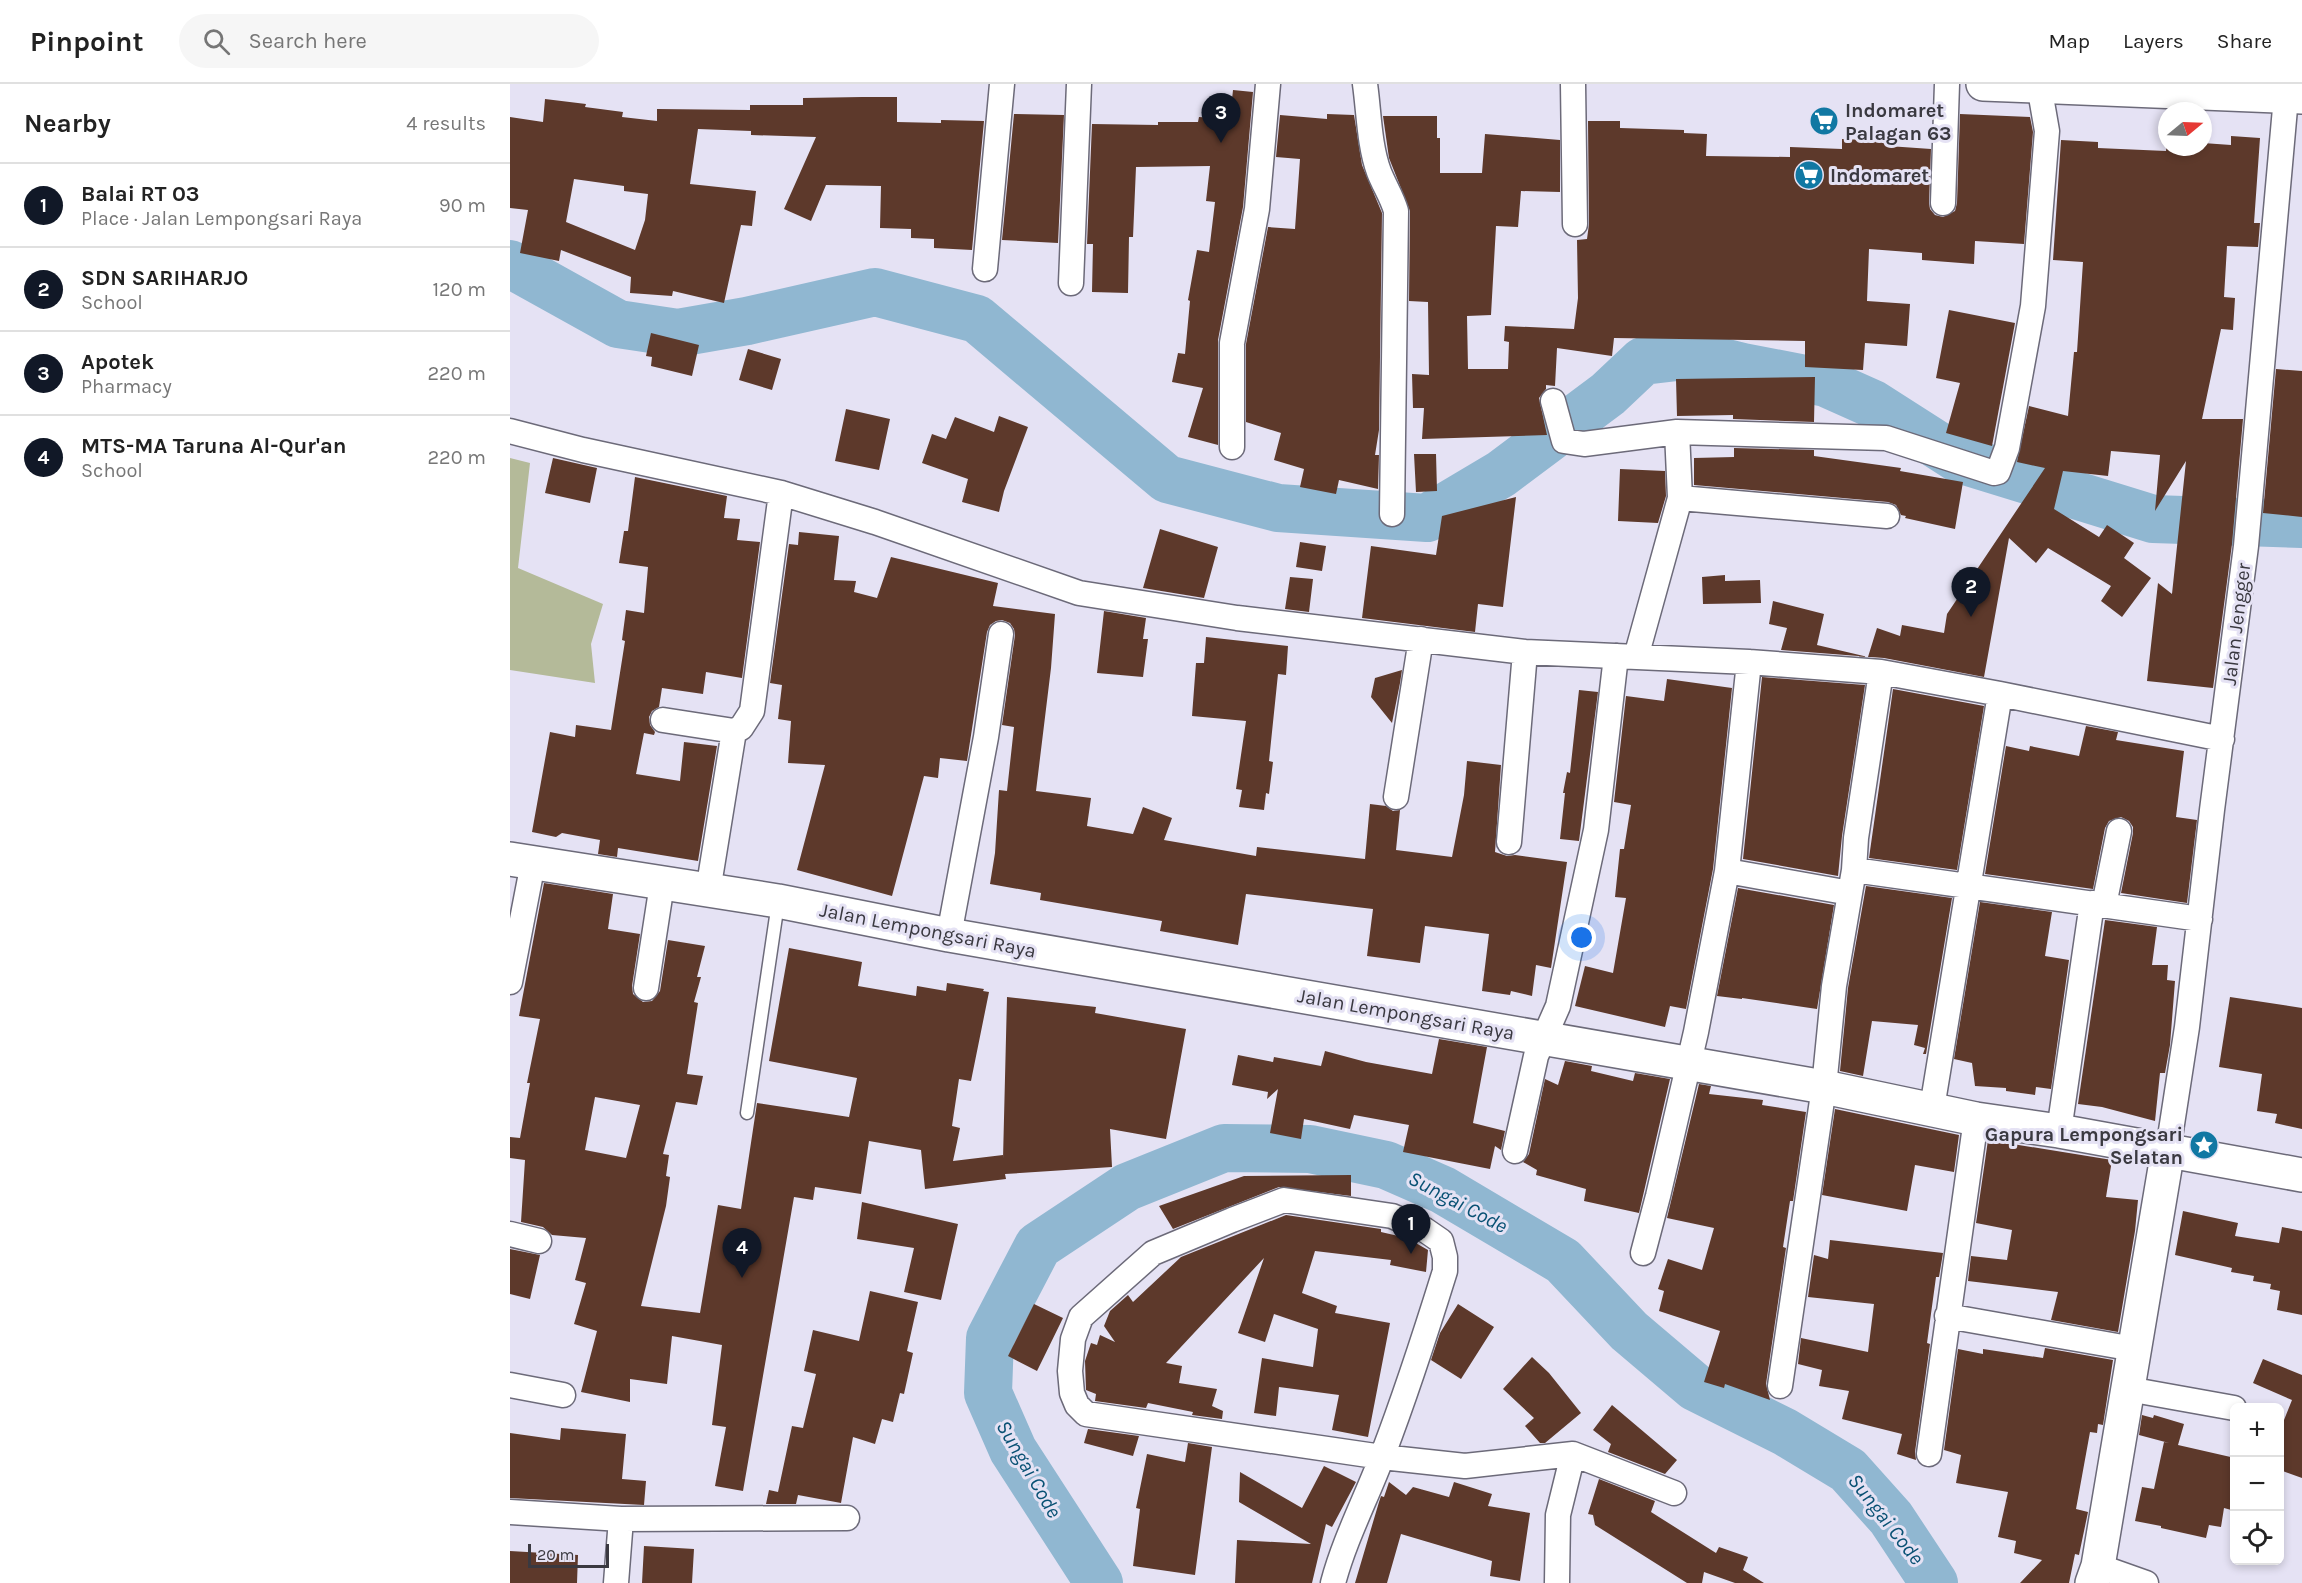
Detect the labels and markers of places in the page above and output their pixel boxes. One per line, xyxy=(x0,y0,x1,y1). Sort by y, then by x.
pin: 3 xyxy=(1202,94,1240,143)
place label: Indomaret Palagan 63 xyxy=(1845,99,1952,145)
supermarket icon: Indomaret Palagan 63 xyxy=(1808,105,1840,137)
supermarket icon: Indomaret xyxy=(1793,159,1825,191)
place label: Indomaret xyxy=(1830,164,1929,187)
pin: 2 xyxy=(1952,568,1990,617)
place label: Gapura Lempongsari Selatan xyxy=(1985,1123,2183,1169)
place icon: Gapura Lempongsari Selatan xyxy=(2188,1129,2220,1161)
pin: 1 xyxy=(1392,1204,1430,1254)
pin: 4 xyxy=(722,1228,762,1278)

